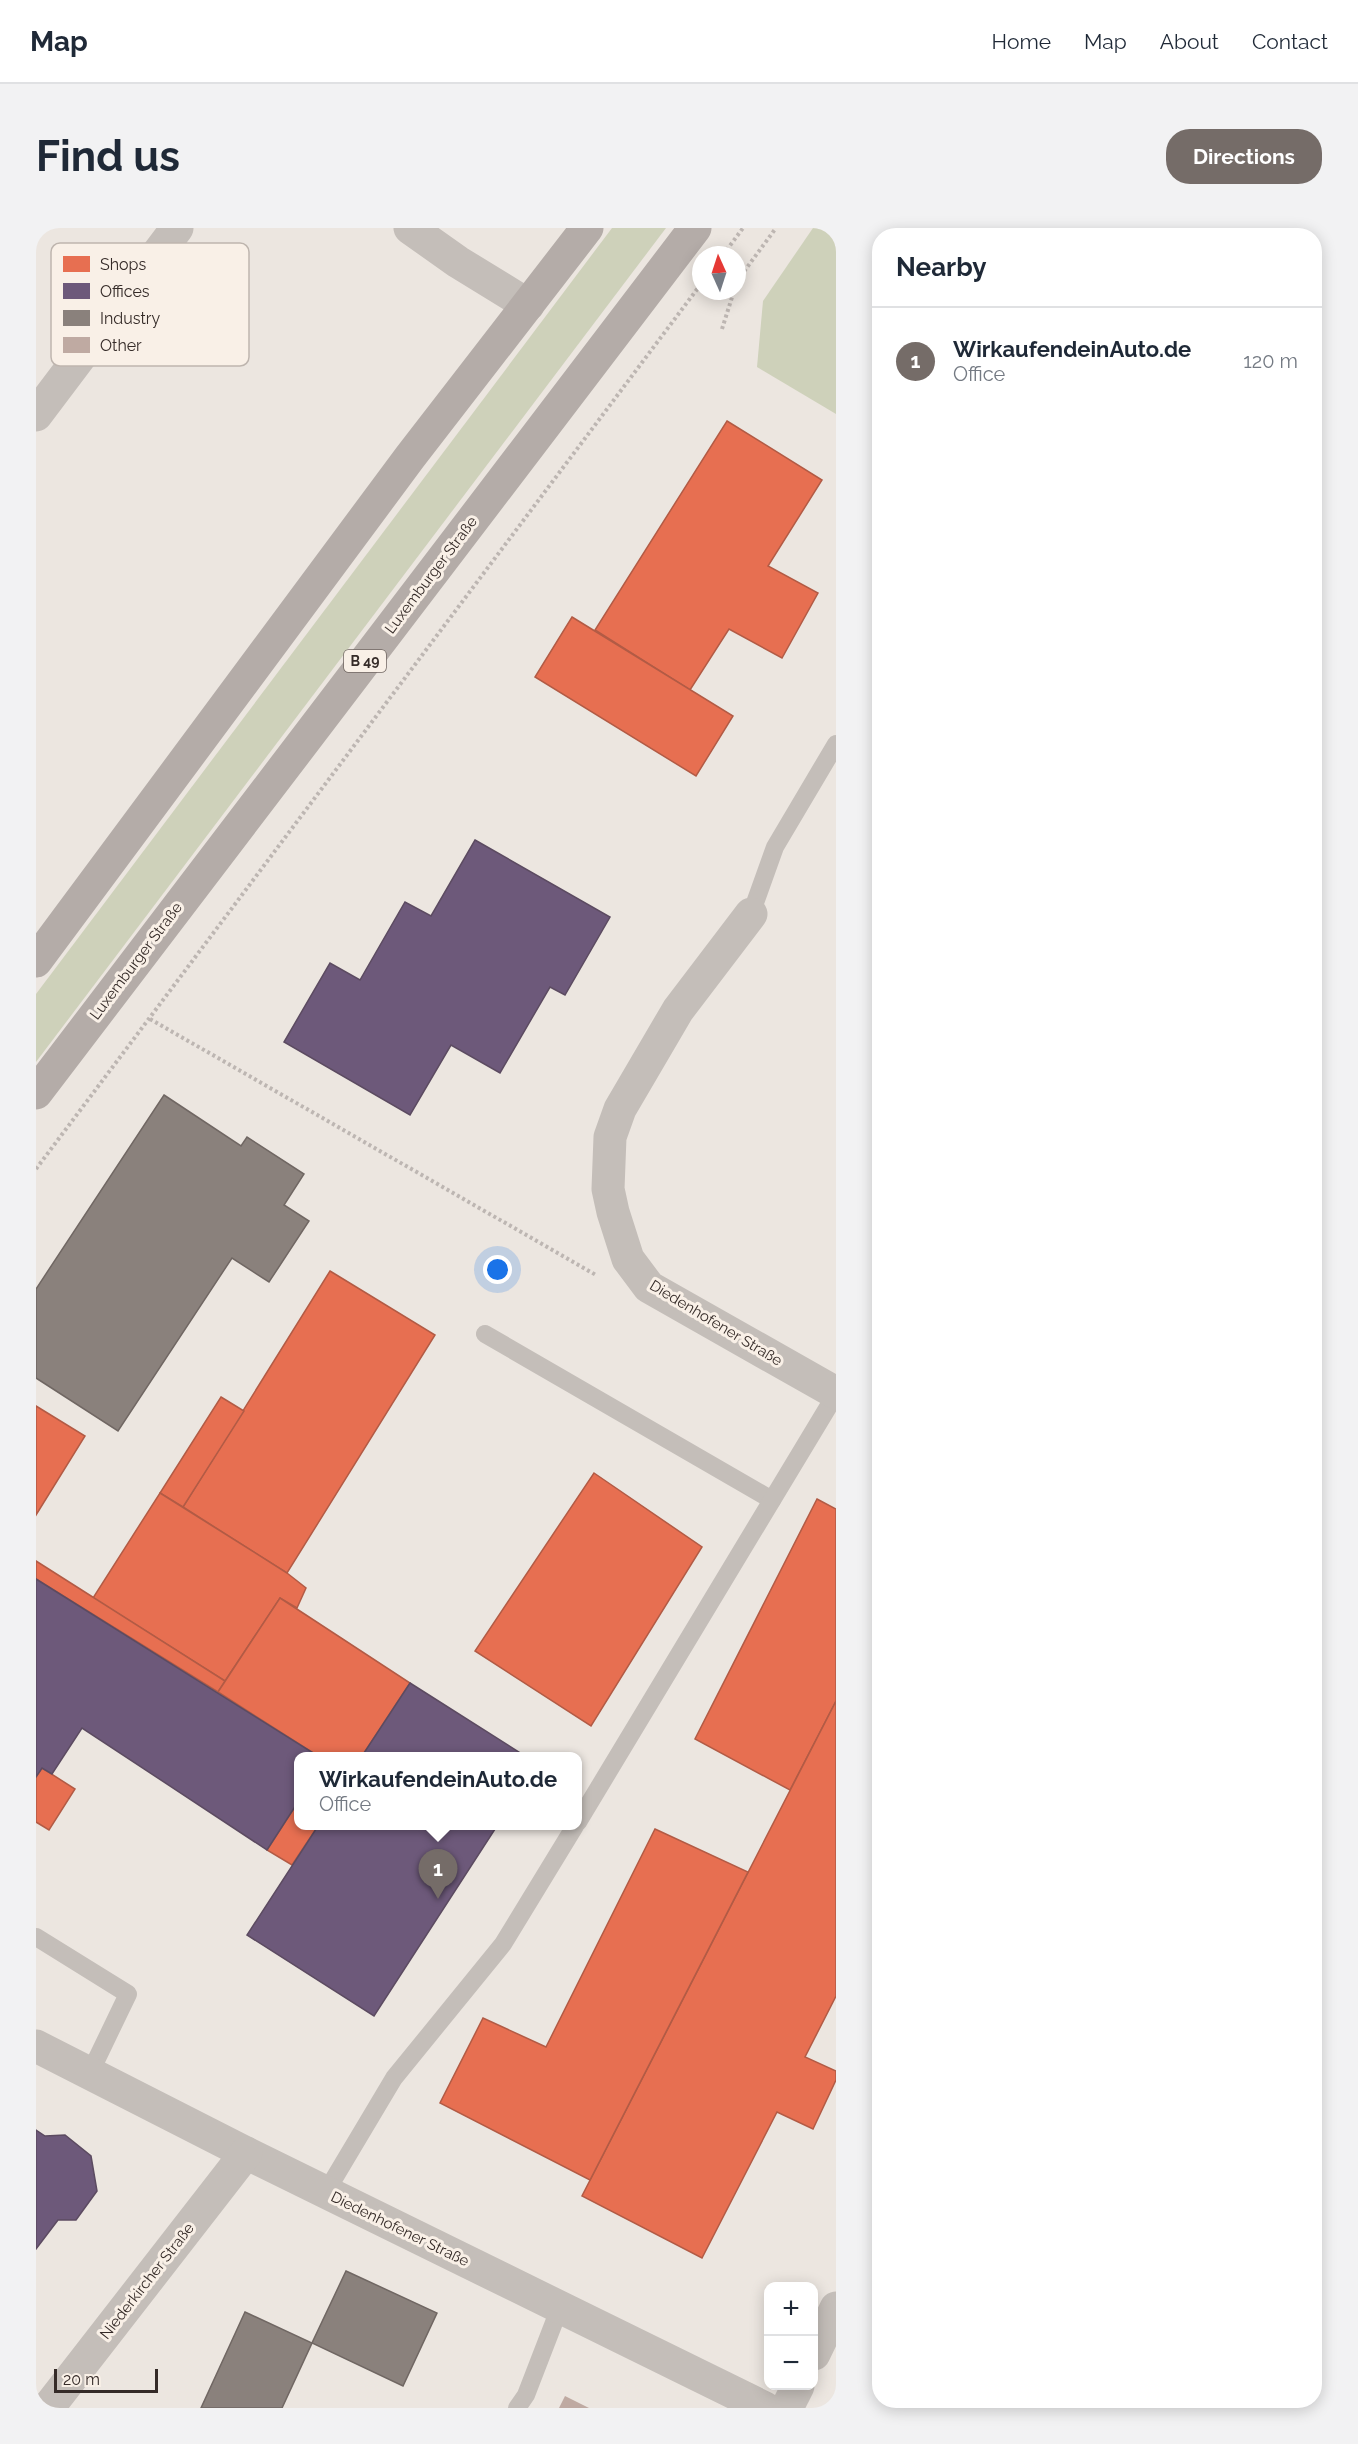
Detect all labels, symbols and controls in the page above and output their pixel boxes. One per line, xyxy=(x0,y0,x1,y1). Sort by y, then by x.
text: Map xyxy=(30,25,88,58)
text: Home xyxy=(992,29,1051,54)
text: Map xyxy=(1084,29,1127,54)
text: About xyxy=(1160,29,1219,54)
text: Contact xyxy=(1252,29,1328,54)
button: Directions xyxy=(1166,129,1322,184)
text: Find us xyxy=(36,132,180,181)
legend xyxy=(51,243,249,366)
north arrow xyxy=(692,246,746,300)
text: Nearby xyxy=(896,252,986,282)
text: Shops xyxy=(100,255,146,274)
text: Offices xyxy=(100,282,150,301)
text: Industry xyxy=(100,309,160,328)
text: Other xyxy=(100,336,142,355)
text: WirkaufendeinAuto.de xyxy=(953,336,1191,362)
text: 1 xyxy=(911,349,920,373)
text: 120 m xyxy=(1243,349,1298,373)
text: Office xyxy=(953,362,1005,386)
street label: Luxemburger Straße xyxy=(381,513,481,637)
road number: B 49 xyxy=(344,650,386,672)
street label: Luxemburger Straße xyxy=(86,899,186,1023)
your location xyxy=(483,1255,512,1284)
street label: Diedenhofener Straße xyxy=(646,1276,786,1370)
popup xyxy=(294,1752,582,1830)
text: WirkaufendeinAuto.de xyxy=(319,1766,557,1792)
text: Office xyxy=(319,1792,371,1816)
pin: 1 xyxy=(418,1850,458,1899)
street label: Diedenhofener Straße xyxy=(328,2188,472,2270)
street label: Niederkircher Straße xyxy=(96,2219,198,2343)
map controls xyxy=(764,2282,818,2390)
button: + xyxy=(764,2282,818,2336)
button: − xyxy=(764,2336,818,2390)
scale bar xyxy=(54,2366,158,2394)
text: 20 m xyxy=(63,2370,100,2389)

